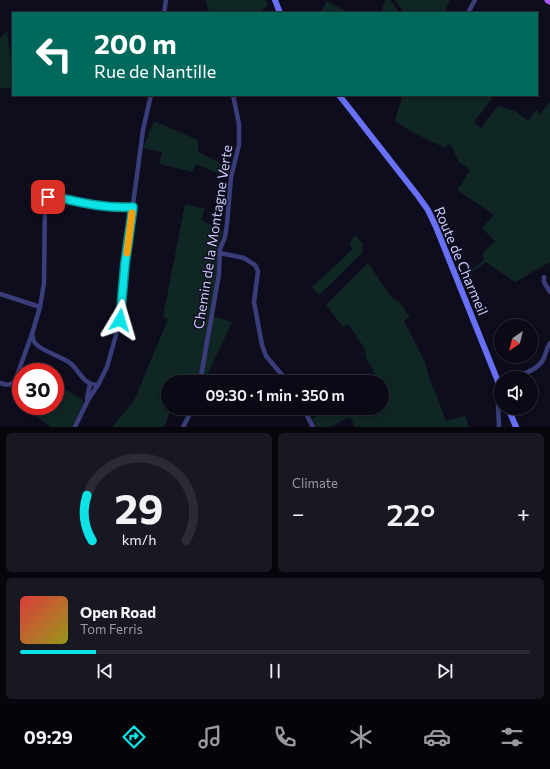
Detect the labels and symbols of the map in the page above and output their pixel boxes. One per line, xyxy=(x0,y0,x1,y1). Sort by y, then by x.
street label: Chemin de la Montagne Verte xyxy=(190,144,235,330)
pin xyxy=(31,180,65,214)
street label: Route de Charmeil xyxy=(431,204,492,318)
position arrow xyxy=(99,299,141,341)
north arrow xyxy=(494,319,538,363)
speed limit sign: 30 xyxy=(12,363,64,415)

